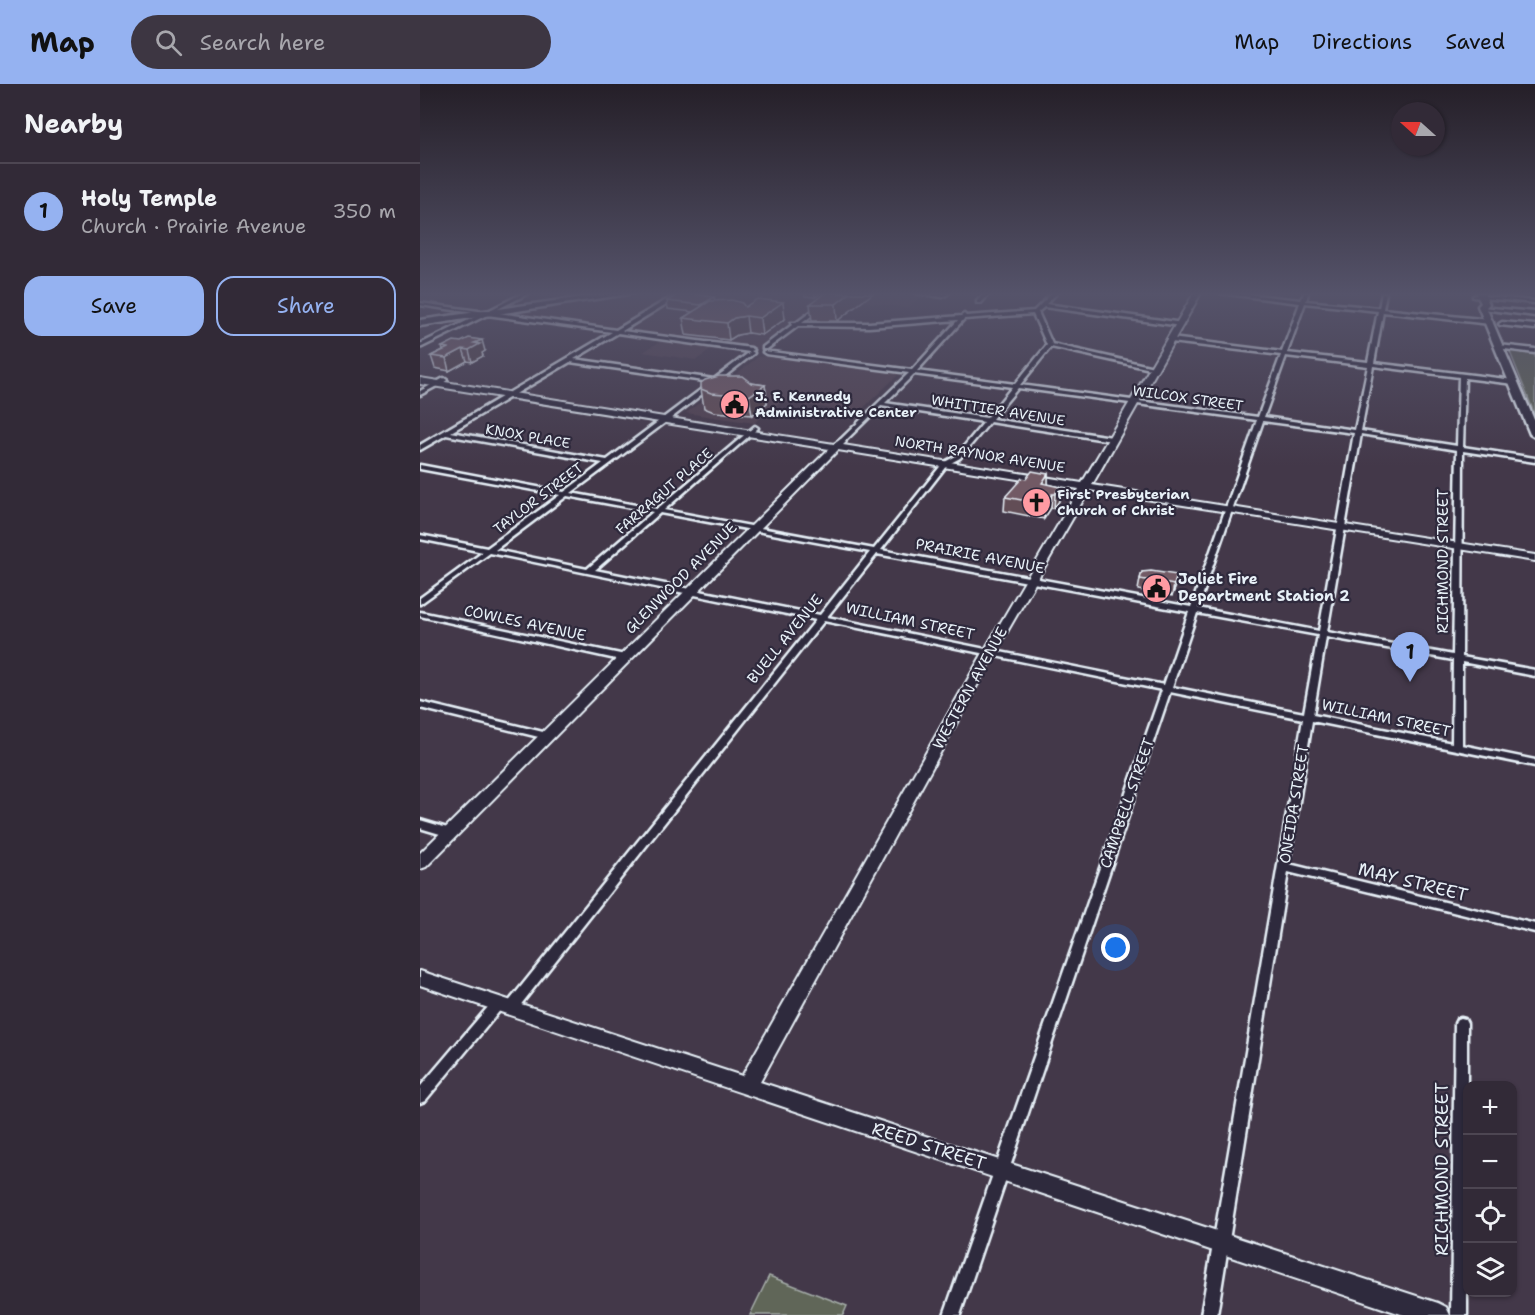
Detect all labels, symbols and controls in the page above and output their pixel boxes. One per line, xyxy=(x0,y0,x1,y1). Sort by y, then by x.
search box xyxy=(131,15,551,69)
text: Map xyxy=(30,23,95,61)
icon: search xyxy=(152,26,185,59)
text: Search here xyxy=(200,28,325,57)
text: Map xyxy=(1234,28,1279,56)
text: Directions xyxy=(1312,28,1412,56)
text: Saved xyxy=(1445,28,1505,56)
north arrow xyxy=(1391,102,1445,156)
text: Nearby xyxy=(24,106,123,141)
text: Holy Temple xyxy=(81,184,217,213)
text: 1 xyxy=(39,198,48,224)
text: 350 m xyxy=(332,198,396,224)
text: Church · Prairie Avenue xyxy=(81,213,306,239)
button: Save xyxy=(24,276,204,336)
button: Share xyxy=(216,276,396,336)
street label: WILCOX STREET xyxy=(1132,381,1245,415)
place label: J. F. Kennedy Administrative Center xyxy=(755,387,917,421)
public building icon: J. F. Kennedy Administrative Center xyxy=(718,388,750,420)
street label: WHITTIER AVENUE xyxy=(930,391,1066,430)
street label: KNOX PLACE xyxy=(484,420,572,452)
street label: NORTH RAYNOR AVENUE xyxy=(894,432,1066,476)
street label: FARRAGUT PLACE xyxy=(612,444,716,538)
street label: TAYLOR STREET xyxy=(489,458,587,538)
place label: First Presbyterian Church of Christ xyxy=(1057,485,1189,519)
church icon: First Presbyterian Church of Christ xyxy=(1020,486,1052,518)
street label: RICHMOND STREET xyxy=(1433,489,1453,633)
street label: GLENWOOD AVENUE xyxy=(621,518,741,638)
street label: PRAIRIE AVENUE xyxy=(914,534,1046,578)
place label: Joliet Fire Department Station 2 xyxy=(1178,569,1350,606)
public building icon: Joliet Fire Department Station 2 xyxy=(1141,572,1173,604)
street label: BUELL AVENUE xyxy=(743,590,827,688)
street label: WILLIAM STREET xyxy=(844,598,976,644)
street label: COWLES AVENUE xyxy=(462,600,588,646)
street label: WESTERN AVENUE xyxy=(928,623,1012,753)
pin: 1 xyxy=(1390,632,1430,682)
street label: WILLIAM STREET xyxy=(1320,695,1452,741)
street label: CAMPBELL STREET xyxy=(1095,735,1159,871)
street label: ONEIDA STREET xyxy=(1275,743,1313,865)
street label: MAY STREET xyxy=(1356,857,1470,907)
your location xyxy=(1101,933,1130,962)
map controls xyxy=(1463,1081,1517,1297)
button: + xyxy=(1463,1081,1517,1135)
street label: RICHMOND STREET xyxy=(1430,1082,1454,1256)
street label: REED STREET xyxy=(869,1116,989,1176)
button: − xyxy=(1463,1135,1517,1189)
button: locate xyxy=(1463,1189,1517,1243)
button: layers xyxy=(1463,1243,1517,1297)

